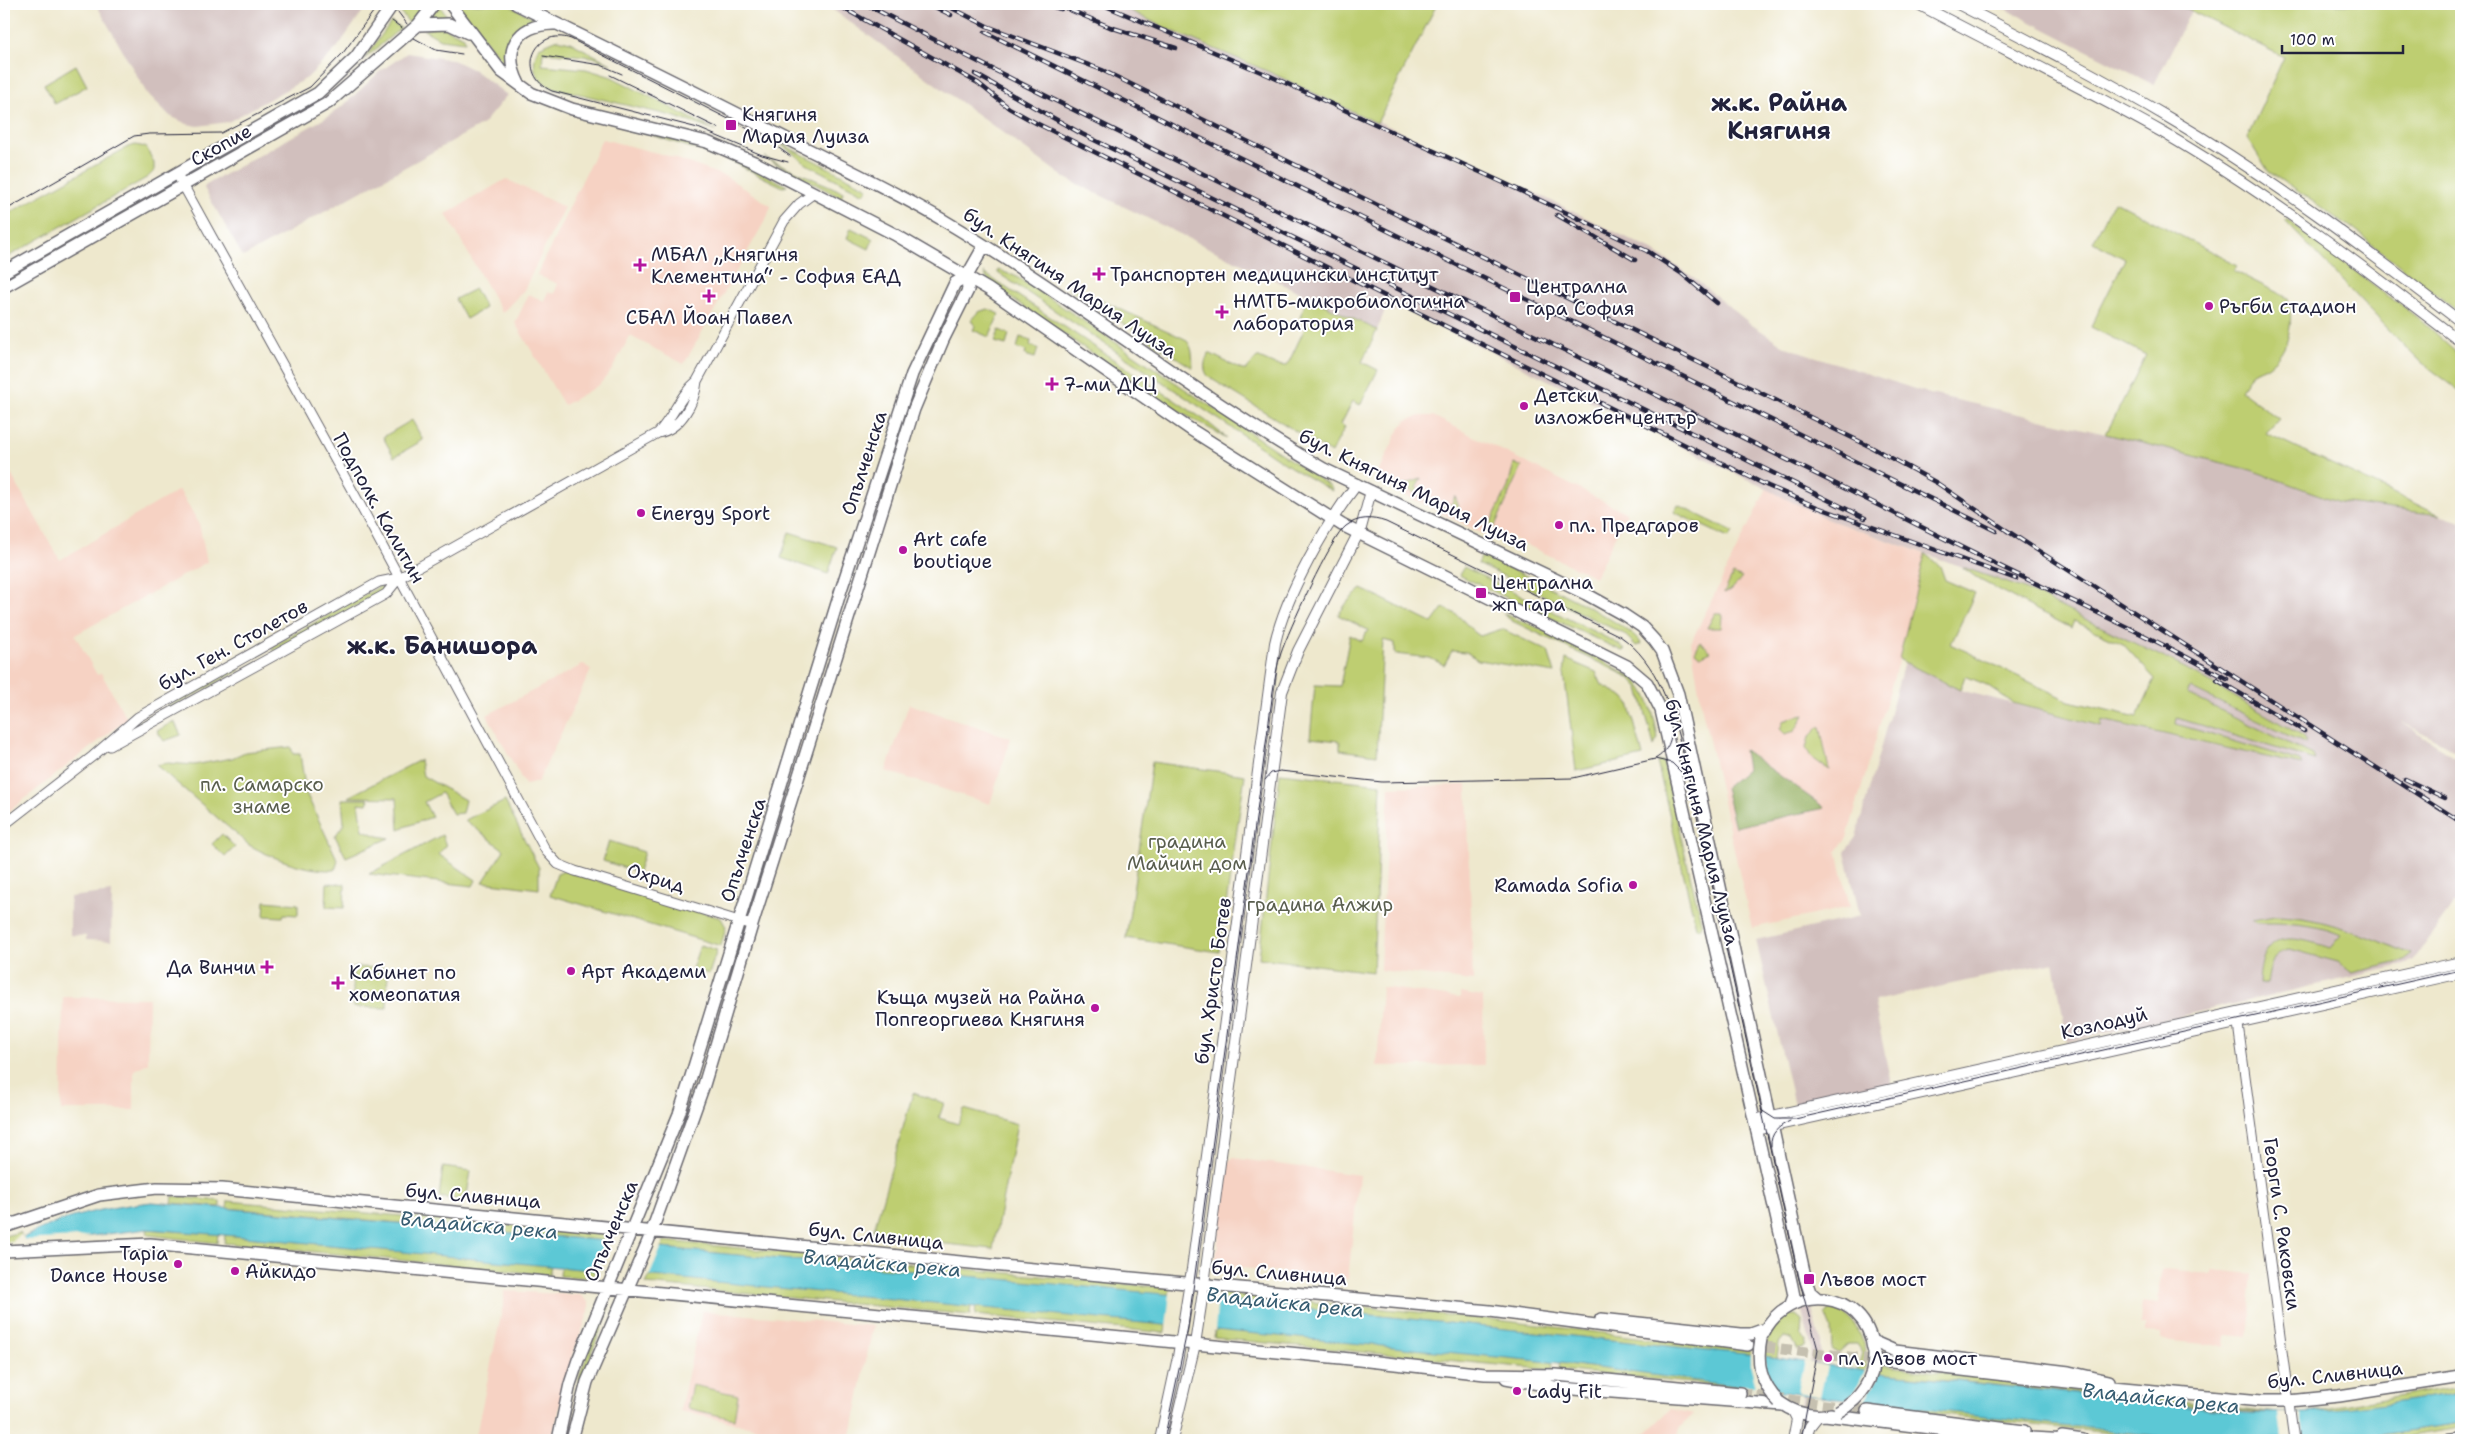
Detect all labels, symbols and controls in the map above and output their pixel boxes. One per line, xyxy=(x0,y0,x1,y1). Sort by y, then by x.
scale bar xyxy=(2282,22,2404,54)
text: 100 m xyxy=(2290,30,2335,50)
district label: ж.к. Райна Княгиня xyxy=(1711,87,1848,147)
place label: Княгиня Мария Луиза xyxy=(742,102,869,149)
street label: Скопие xyxy=(186,118,256,172)
marker: Княгиня Мария Луиза xyxy=(724,118,738,132)
street label: бул. Княгиня Мария Луиза xyxy=(958,202,1182,364)
place label: МБАЛ „Княгиня Клементина“ - София ЕАД xyxy=(651,242,901,289)
marker: МБАЛ „Княгиня Клементина“ - София ЕАД xyxy=(633,258,647,272)
place label: Транспортен медицински институт xyxy=(1110,262,1439,287)
marker: Транспортен медицински институт xyxy=(1092,267,1106,281)
place label: Централна гара София xyxy=(1526,274,1634,321)
marker: СБАЛ Йоан Павел xyxy=(702,289,716,303)
place label: НМТБ-микробиологична лаборатория xyxy=(1233,289,1465,336)
marker: Централна гара София xyxy=(1508,290,1522,304)
place label: Ръгби стадион xyxy=(2219,294,2357,319)
marker: Ръгби стадион xyxy=(2203,300,2215,312)
place label: СБАЛ Йоан Павел xyxy=(626,305,793,330)
marker: НМТБ-микробиологична лаборатория xyxy=(1215,305,1229,319)
place label: 7-ми ДКЦ xyxy=(1063,372,1157,397)
marker: 7-ми ДКЦ xyxy=(1045,377,1059,391)
place label: Детски изложбен център xyxy=(1534,383,1697,430)
marker: Детски изложбен център xyxy=(1518,400,1530,412)
street label: Опълченска xyxy=(835,408,893,518)
street label: бул. Княгиня Мария Луиза xyxy=(1295,423,1533,557)
street label: Подполк. Калитин xyxy=(327,428,431,588)
place label: Energy Sport xyxy=(651,501,770,526)
marker: Energy Sport xyxy=(635,507,647,519)
place label: пл. Предгаров xyxy=(1569,513,1699,538)
marker: пл. Предгаров xyxy=(1553,519,1565,531)
place label: Art cafe boutique xyxy=(913,527,992,574)
marker: Art cafe boutique xyxy=(897,544,909,556)
place label: Централна жп гара xyxy=(1492,570,1593,617)
marker: Централна жп гара xyxy=(1474,586,1488,600)
street label: бул. Ген. Столетов xyxy=(154,594,312,696)
district label: ж.к. Банишора xyxy=(347,630,538,662)
street label: бул. Княгиня Мария Луиза xyxy=(1659,696,1745,948)
park label: пл. Самарско знаме xyxy=(200,772,324,819)
street label: Опълченска xyxy=(714,795,772,905)
park label: градина Майчин дом xyxy=(1127,829,1247,876)
street label: Охрид xyxy=(624,857,688,899)
place label: Ramada Sofia xyxy=(1494,873,1623,898)
marker: Ramada Sofia xyxy=(1627,879,1639,891)
park label: градина Алжир xyxy=(1247,892,1393,917)
street label: бул. Христо Ботев xyxy=(1189,896,1237,1066)
place label: Да Винчи xyxy=(166,955,256,980)
place label: Арт Академи xyxy=(581,959,707,984)
marker: Да Винчи xyxy=(260,960,274,974)
place label: Кабинет по хомеопатия xyxy=(349,960,461,1007)
marker: Арт Академи xyxy=(565,965,577,977)
marker: Кабинет по хомеопатия xyxy=(331,976,345,990)
place label: Къща музей на Райна Попгеоргиева Княгиня xyxy=(875,985,1085,1032)
street label: Козлодуй xyxy=(2058,1001,2150,1045)
marker: Къща музей на Райна Попгеоргиева Княгиня xyxy=(1089,1002,1101,1014)
street label: Георги С. Раковски xyxy=(2258,1136,2306,1312)
street label: Опълченска xyxy=(578,1176,644,1286)
street label: бул. Сливница xyxy=(404,1178,542,1214)
water label: Владайска река xyxy=(399,1205,559,1245)
street label: бул. Сливница xyxy=(807,1216,945,1256)
place label: Tapia Dance House xyxy=(50,1241,168,1288)
water label: Владайска река xyxy=(802,1243,962,1283)
street label: бул. Сливница xyxy=(1210,1255,1348,1291)
marker: Tapia Dance House xyxy=(172,1258,184,1270)
place label: Айкидо xyxy=(245,1259,317,1284)
marker: Айкидо xyxy=(229,1265,241,1277)
place label: Лъвов мост xyxy=(1820,1267,1927,1292)
marker: Лъвов мост xyxy=(1802,1272,1816,1286)
water label: Владайска река xyxy=(1205,1281,1365,1323)
place label: пл. Лъвов мост xyxy=(1838,1346,1978,1371)
marker: пл. Лъвов мост xyxy=(1822,1352,1834,1364)
street label: бул. Сливница xyxy=(2266,1355,2404,1395)
water label: Владайска река xyxy=(2081,1377,2241,1419)
place label: Lady Fit xyxy=(1527,1379,1602,1404)
marker: Lady Fit xyxy=(1511,1385,1523,1397)

